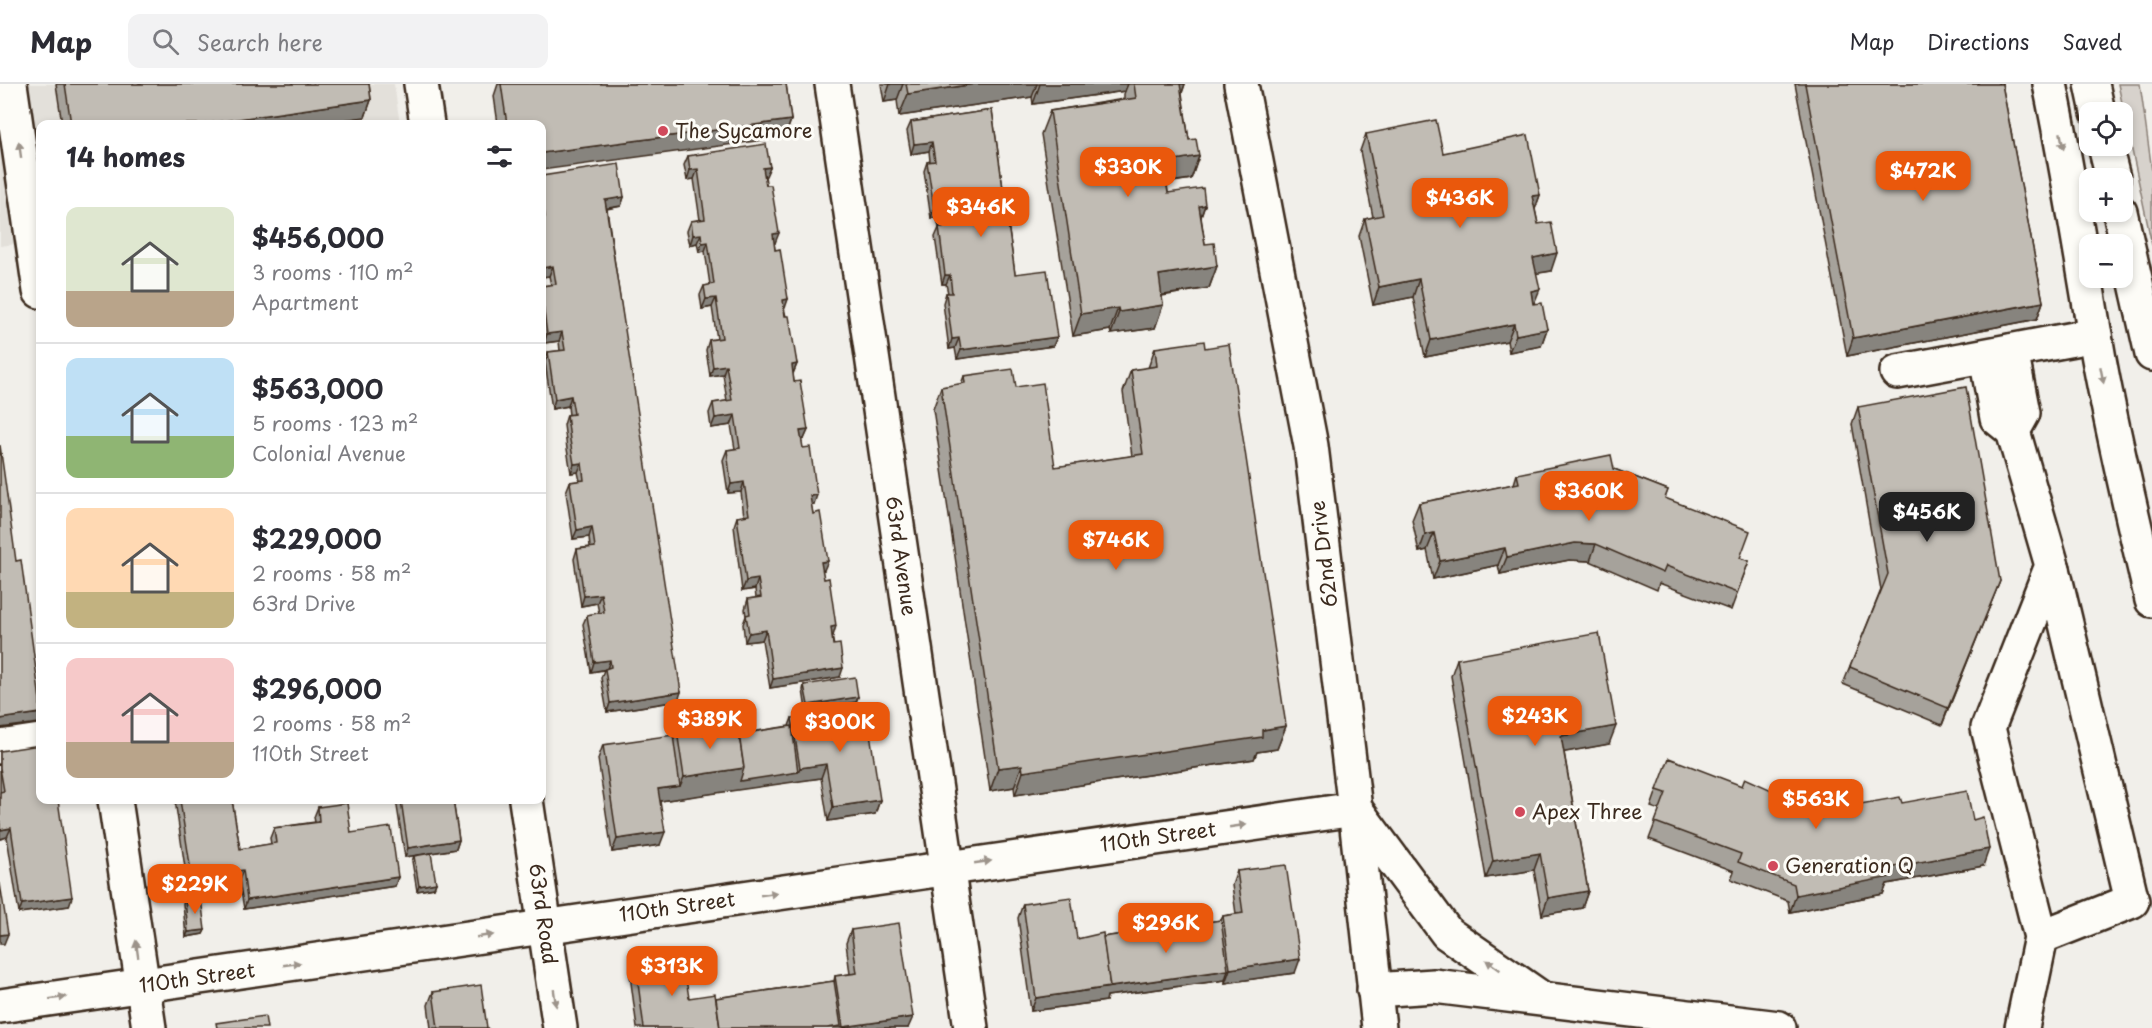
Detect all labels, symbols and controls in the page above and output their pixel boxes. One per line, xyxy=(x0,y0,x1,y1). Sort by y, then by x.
search box xyxy=(128,14,548,68)
text: Map xyxy=(30,20,92,63)
icon: search xyxy=(149,25,182,58)
text: Search here xyxy=(197,25,323,58)
text: Map xyxy=(1849,25,1894,57)
text: Directions xyxy=(1927,25,2029,57)
text: Saved xyxy=(2062,25,2122,57)
map controls xyxy=(2079,102,2133,288)
button: locate xyxy=(2079,102,2133,156)
place label: The Sycamore xyxy=(675,115,812,145)
marker: The Sycamore xyxy=(656,124,670,138)
one-way arrow xyxy=(2058,132,2067,151)
text: 14 homes xyxy=(66,137,185,176)
one-way arrow xyxy=(15,140,24,159)
icon: filters xyxy=(483,140,516,173)
pin: $330K xyxy=(1086,147,1170,198)
text: $330K xyxy=(1094,151,1162,181)
pin: $472K xyxy=(1881,151,1965,202)
text: $472K xyxy=(1890,155,1956,185)
button: + xyxy=(2079,168,2133,222)
pin: $436K xyxy=(1418,178,1502,229)
text: $436K xyxy=(1426,182,1494,212)
pin: $346K xyxy=(939,187,1023,238)
text: $346K xyxy=(946,191,1016,221)
text: $456,000 xyxy=(252,218,384,257)
icon: home xyxy=(114,231,186,303)
button: − xyxy=(2079,234,2133,288)
text: 3 rooms · 110 m² xyxy=(252,257,414,287)
text: Apartment xyxy=(252,287,359,317)
one-way arrow xyxy=(2098,366,2107,385)
text: $563,000 xyxy=(252,369,383,408)
icon: home xyxy=(114,382,186,454)
text: 5 rooms · 123 m² xyxy=(252,408,418,438)
text: Colonial Avenue xyxy=(252,438,406,468)
pin: $360K xyxy=(1547,471,1631,522)
text: $360K xyxy=(1554,475,1624,505)
pin: $456K xyxy=(1885,492,1969,543)
street label: 63rd Avenue xyxy=(879,494,925,618)
text: $456K xyxy=(1893,496,1961,526)
street label: 62nd Drive xyxy=(1302,499,1344,609)
text: $229,000 xyxy=(252,519,382,558)
pin: $746K xyxy=(1074,520,1158,571)
text: $746K xyxy=(1083,524,1149,554)
icon: home xyxy=(114,532,186,604)
text: 2 rooms · 58 m² xyxy=(252,558,411,588)
text: 63rd Drive xyxy=(252,588,356,618)
text: $296,000 xyxy=(252,669,382,708)
icon: home xyxy=(114,682,186,754)
pin: $243K xyxy=(1493,696,1577,747)
pin: $389K xyxy=(668,699,752,750)
text: $243K xyxy=(1502,700,1568,730)
pin: $300K xyxy=(798,702,882,753)
text: $389K xyxy=(678,703,742,733)
text: $300K xyxy=(805,706,875,736)
text: 2 rooms · 58 m² xyxy=(252,708,411,738)
text: 110th Street xyxy=(252,738,369,768)
pin: $563K xyxy=(1774,779,1858,830)
text: $563K xyxy=(1782,783,1850,813)
place label: Apex Three xyxy=(1532,796,1642,826)
marker: Apex Three xyxy=(1513,805,1527,819)
street label: 110th Street xyxy=(1098,813,1218,859)
one-way arrow xyxy=(1229,821,1248,830)
place label: Generation Q xyxy=(1785,850,1914,880)
one-way arrow xyxy=(973,858,992,867)
marker: Generation Q xyxy=(1766,859,1780,873)
street label: 63rd Road xyxy=(522,861,566,966)
pin: $229K xyxy=(153,864,237,915)
text: $229K xyxy=(162,868,228,898)
street label: 110th Street xyxy=(617,883,737,929)
one-way arrow xyxy=(760,889,779,898)
pin: $296K xyxy=(1124,903,1208,954)
text: $296K xyxy=(1132,907,1200,937)
one-way arrow xyxy=(476,931,495,940)
one-way arrow xyxy=(133,940,142,959)
pin: $313K xyxy=(630,946,714,997)
text: $313K xyxy=(641,950,703,980)
street label: 110th Street xyxy=(137,954,257,1000)
one-way arrow xyxy=(283,959,302,968)
one-way arrow xyxy=(1486,959,1502,971)
one-way arrow xyxy=(551,989,560,1008)
one-way arrow xyxy=(49,993,68,1002)

